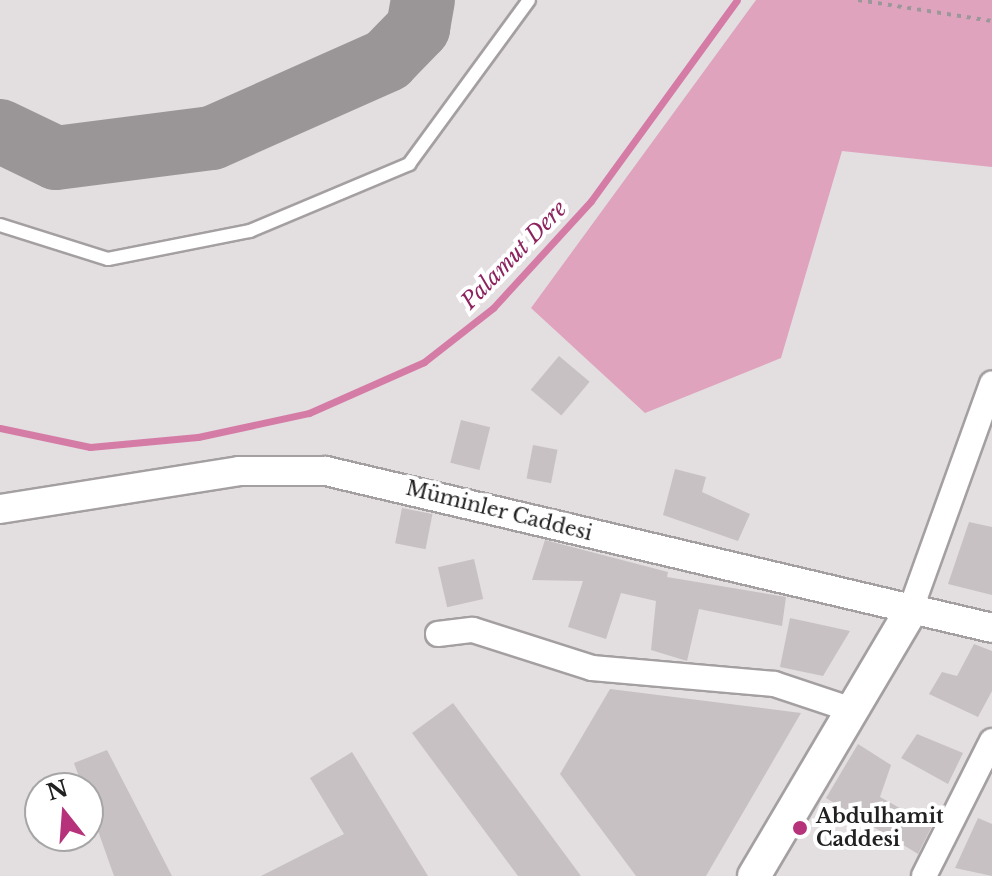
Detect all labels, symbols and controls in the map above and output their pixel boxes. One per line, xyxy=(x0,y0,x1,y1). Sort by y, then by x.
water label: Palamut Dere xyxy=(456,195,572,315)
street label: Müminler Caddesi xyxy=(403,476,595,546)
north arrow xyxy=(24,772,104,852)
text: N xyxy=(44,775,71,806)
place label: Abdulhamit Caddesi xyxy=(816,804,944,851)
marker: Abdulhamit Caddesi xyxy=(791,819,809,837)

